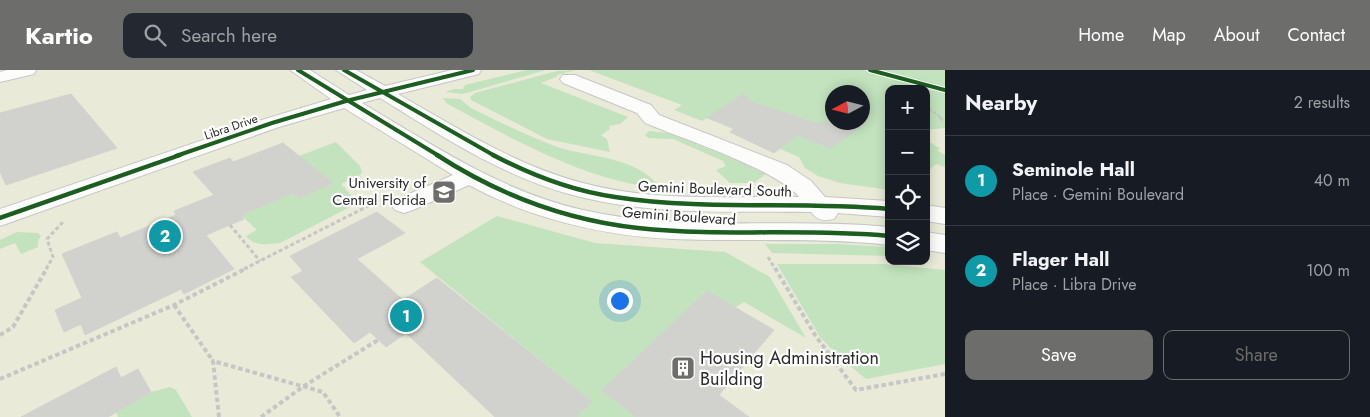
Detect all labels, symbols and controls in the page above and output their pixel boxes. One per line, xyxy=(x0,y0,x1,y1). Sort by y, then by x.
search box xyxy=(123,13,473,58)
text: Kartio xyxy=(25,18,93,53)
icon: search xyxy=(141,21,169,49)
text: Search here xyxy=(181,22,277,49)
text: Home xyxy=(1078,22,1124,48)
text: Map xyxy=(1152,22,1186,48)
text: About xyxy=(1214,22,1259,48)
text: Contact xyxy=(1287,22,1345,48)
north arrow xyxy=(825,85,870,130)
map controls xyxy=(885,85,930,265)
button: + xyxy=(885,85,930,130)
text: Nearby xyxy=(965,88,1037,118)
text: 2 results xyxy=(1294,91,1350,114)
street label: Libra Drive xyxy=(202,109,260,145)
button: − xyxy=(885,130,930,175)
text: Seminole Hall xyxy=(1012,156,1135,183)
text: 1 xyxy=(977,169,985,192)
text: 40 m xyxy=(1314,169,1350,192)
place label: University of Central Florida xyxy=(332,172,427,211)
street label: Gemini Boulevard South xyxy=(637,175,793,203)
button: locate xyxy=(885,175,930,220)
school or university icon: University of Central Florida xyxy=(431,179,457,205)
text: Place · Gemini Boulevard xyxy=(1012,183,1184,206)
street label: Gemini Boulevard xyxy=(621,201,737,231)
pin: 2 xyxy=(149,217,181,255)
button: layers xyxy=(885,220,930,265)
text: Flager Hall xyxy=(1012,246,1109,273)
text: 2 xyxy=(976,259,986,282)
text: 100 m xyxy=(1306,259,1350,282)
text: Place · Libra Drive xyxy=(1012,273,1136,296)
your location xyxy=(607,288,633,314)
pin: 1 xyxy=(390,297,422,335)
button: Save xyxy=(965,330,1153,380)
button: Share xyxy=(1163,330,1350,380)
place label: Housing Administration Building xyxy=(700,345,879,392)
building icon: Housing Administration Building xyxy=(670,355,696,381)

